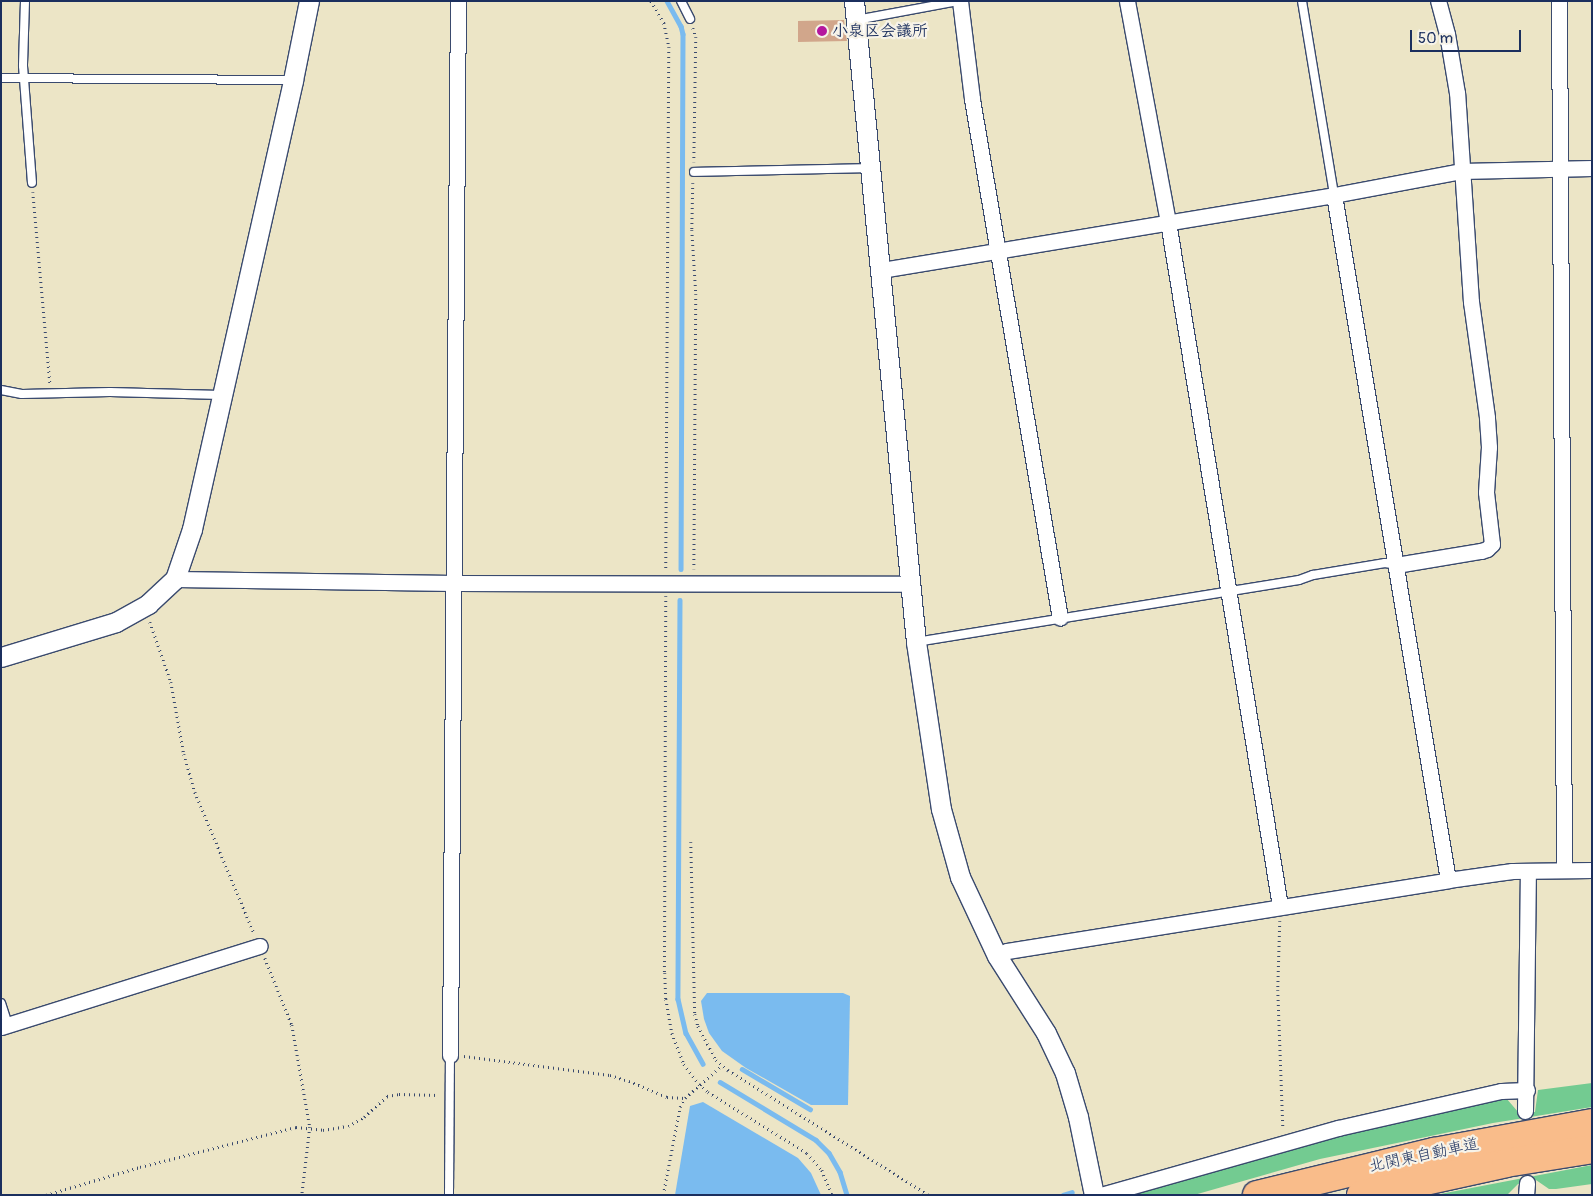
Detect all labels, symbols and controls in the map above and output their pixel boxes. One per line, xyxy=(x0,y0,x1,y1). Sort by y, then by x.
scale bar xyxy=(1413,20,1524,52)
place label: 小泉区会議所 xyxy=(832,21,928,41)
marker: 小泉区会議所 xyxy=(816,25,828,37)
text: 50 m xyxy=(1418,29,1453,48)
street label: 北関東自動車道 xyxy=(1367,1134,1481,1176)

